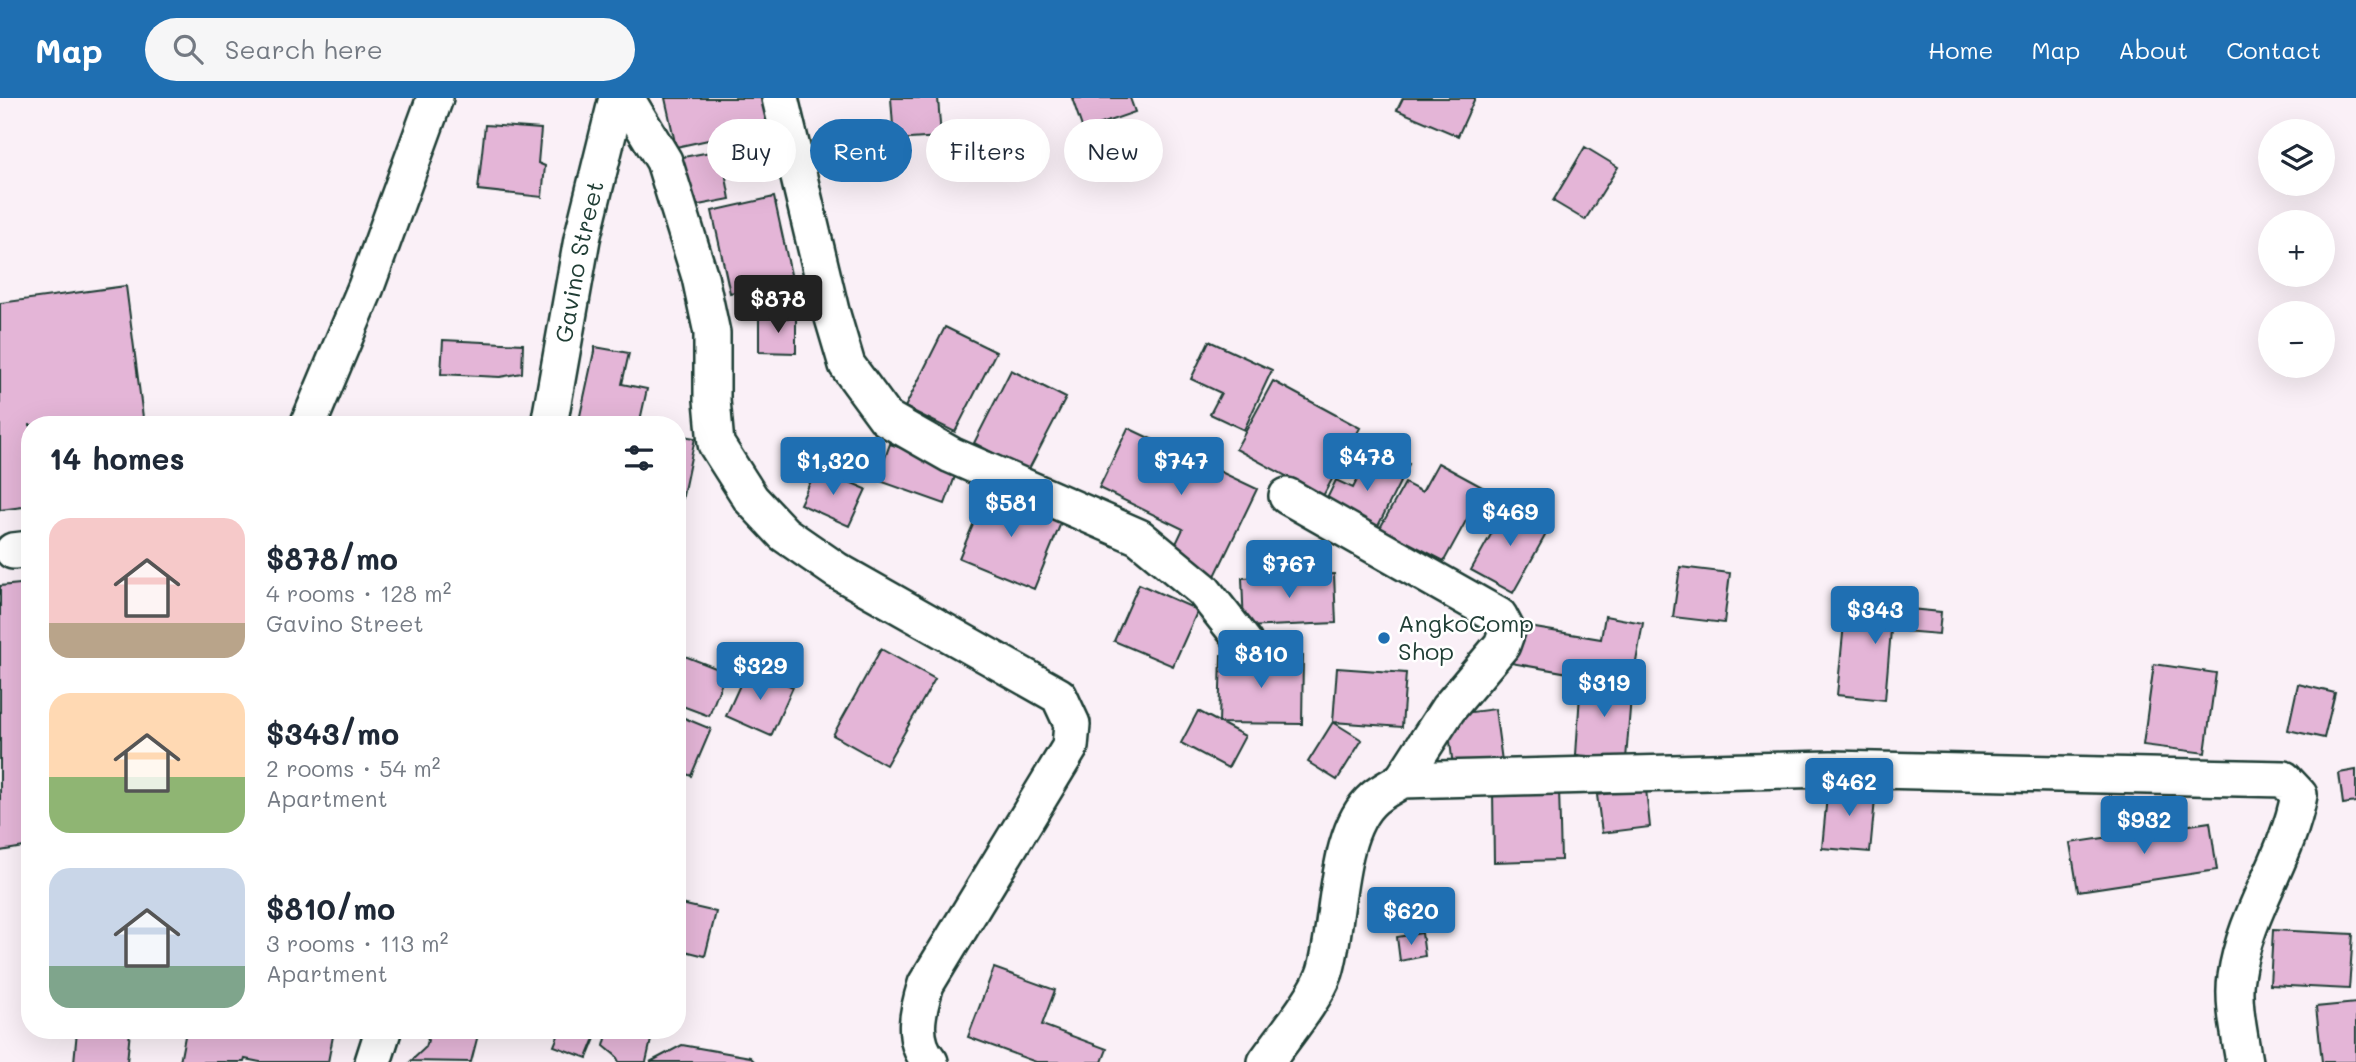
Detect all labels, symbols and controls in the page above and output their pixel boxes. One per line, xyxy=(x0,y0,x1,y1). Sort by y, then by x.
search box xyxy=(145,18,635,81)
text: Map xyxy=(35,28,103,71)
icon: search xyxy=(169,30,207,68)
text: Search here xyxy=(225,32,383,66)
text: Home xyxy=(1928,34,1993,65)
text: Map xyxy=(2031,34,2080,65)
text: About xyxy=(2118,34,2188,65)
text: Contact xyxy=(2226,34,2321,65)
chip: Buy xyxy=(707,119,796,182)
chip: Rent xyxy=(810,119,912,182)
chip: Filters xyxy=(926,119,1050,182)
chip: New xyxy=(1064,119,1163,182)
map controls xyxy=(2258,119,2335,378)
button: layers xyxy=(2258,119,2335,196)
street label: Gavino Street xyxy=(547,177,610,345)
button: + xyxy=(2258,210,2335,287)
pin: $878 xyxy=(737,275,819,335)
text: $878 xyxy=(750,283,806,313)
button: − xyxy=(2258,301,2335,378)
pin: $478 xyxy=(1326,434,1408,493)
text: 14 homes xyxy=(49,438,185,478)
pin: $1,320 xyxy=(776,438,890,497)
pin: $747 xyxy=(1140,438,1222,497)
icon: filters xyxy=(620,439,658,477)
text: $478 xyxy=(1339,441,1395,471)
text: $1,320 xyxy=(797,445,869,475)
text: $747 xyxy=(1154,445,1208,475)
pin: $581 xyxy=(970,480,1052,539)
text: $581 xyxy=(985,487,1037,517)
pin: $469 xyxy=(1469,489,1551,548)
text: $469 xyxy=(1482,496,1538,526)
text: $878/mo xyxy=(266,538,398,578)
pin: $767 xyxy=(1248,540,1330,600)
icon: home xyxy=(105,546,189,630)
text: $767 xyxy=(1262,548,1316,578)
text: 4 rooms · 128 m² xyxy=(266,578,451,608)
pin: $343 xyxy=(1834,587,1916,646)
text: $343 xyxy=(1847,594,1903,624)
place label: AngkoComp Shop xyxy=(1398,607,1534,666)
text: Gavino Street xyxy=(266,608,424,638)
pin: $810 xyxy=(1220,630,1302,690)
marker: AngkoComp Shop xyxy=(1376,630,1392,646)
text: $810 xyxy=(1234,638,1288,668)
pin: $329 xyxy=(719,642,801,702)
text: $329 xyxy=(733,650,787,680)
pin: $319 xyxy=(1563,660,1645,719)
text: $319 xyxy=(1578,667,1630,697)
text: $343/mo xyxy=(266,713,399,753)
icon: home xyxy=(105,721,189,805)
text: 2 rooms · 54 m² xyxy=(266,753,441,783)
pin: $462 xyxy=(1808,758,1890,818)
text: $462 xyxy=(1821,766,1877,796)
text: Apartment xyxy=(266,783,388,813)
pin: $932 xyxy=(2103,796,2185,856)
text: $932 xyxy=(2117,804,2171,834)
text: $810/mo xyxy=(266,888,395,928)
pin: $620 xyxy=(1370,888,1452,947)
text: $620 xyxy=(1383,895,1439,925)
icon: home xyxy=(105,896,189,980)
text: 3 rooms · 113 m² xyxy=(266,928,448,958)
text: Apartment xyxy=(266,958,388,988)

